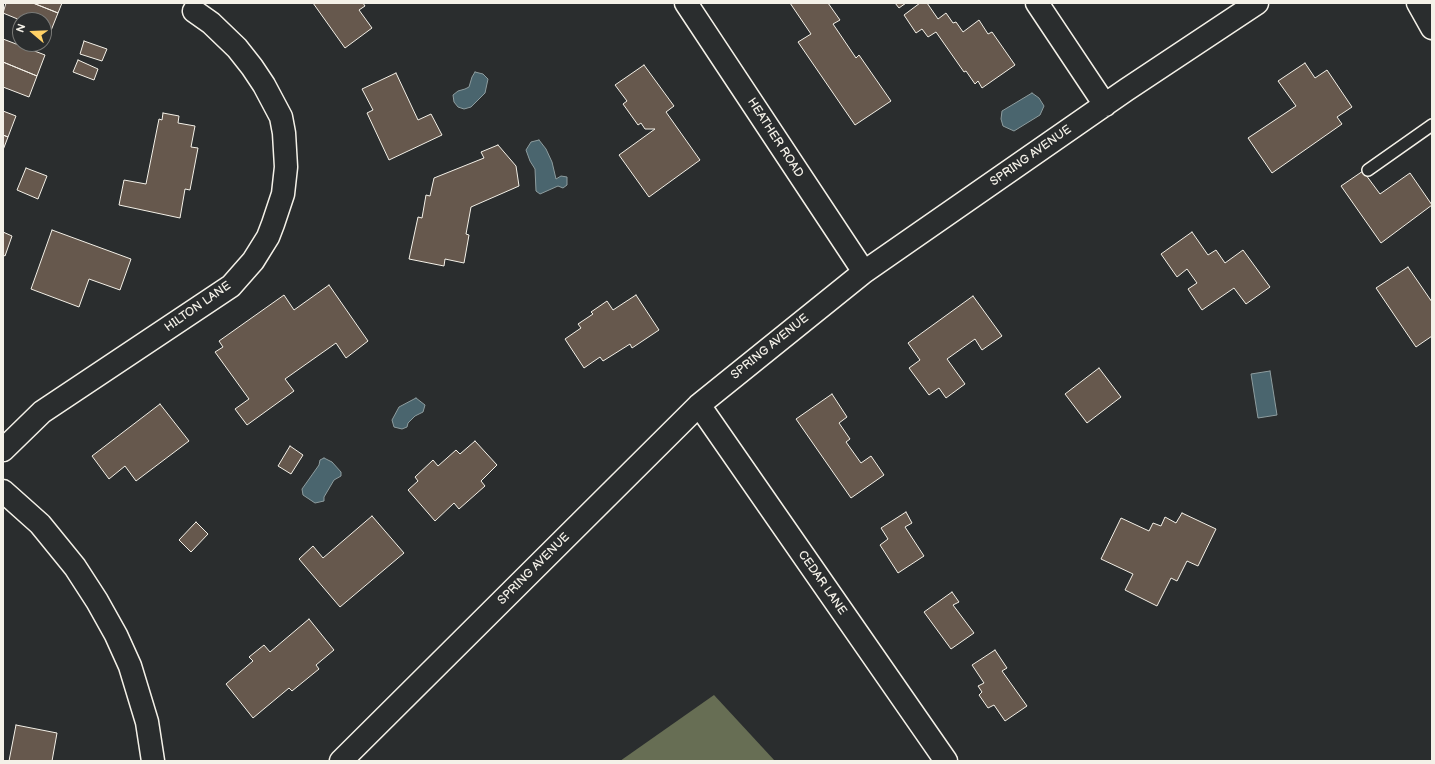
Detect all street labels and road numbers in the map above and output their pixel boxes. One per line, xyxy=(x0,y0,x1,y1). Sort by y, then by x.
street label: HEATHER ROAD xyxy=(744,96,806,180)
street label: SPRING AVENUE xyxy=(988,123,1074,189)
street label: HILTON LANE xyxy=(162,279,234,335)
street label: SPRING AVENUE xyxy=(728,311,812,383)
street label: SPRING AVENUE xyxy=(495,530,573,608)
street label: CEDAR LANE xyxy=(795,548,849,618)

